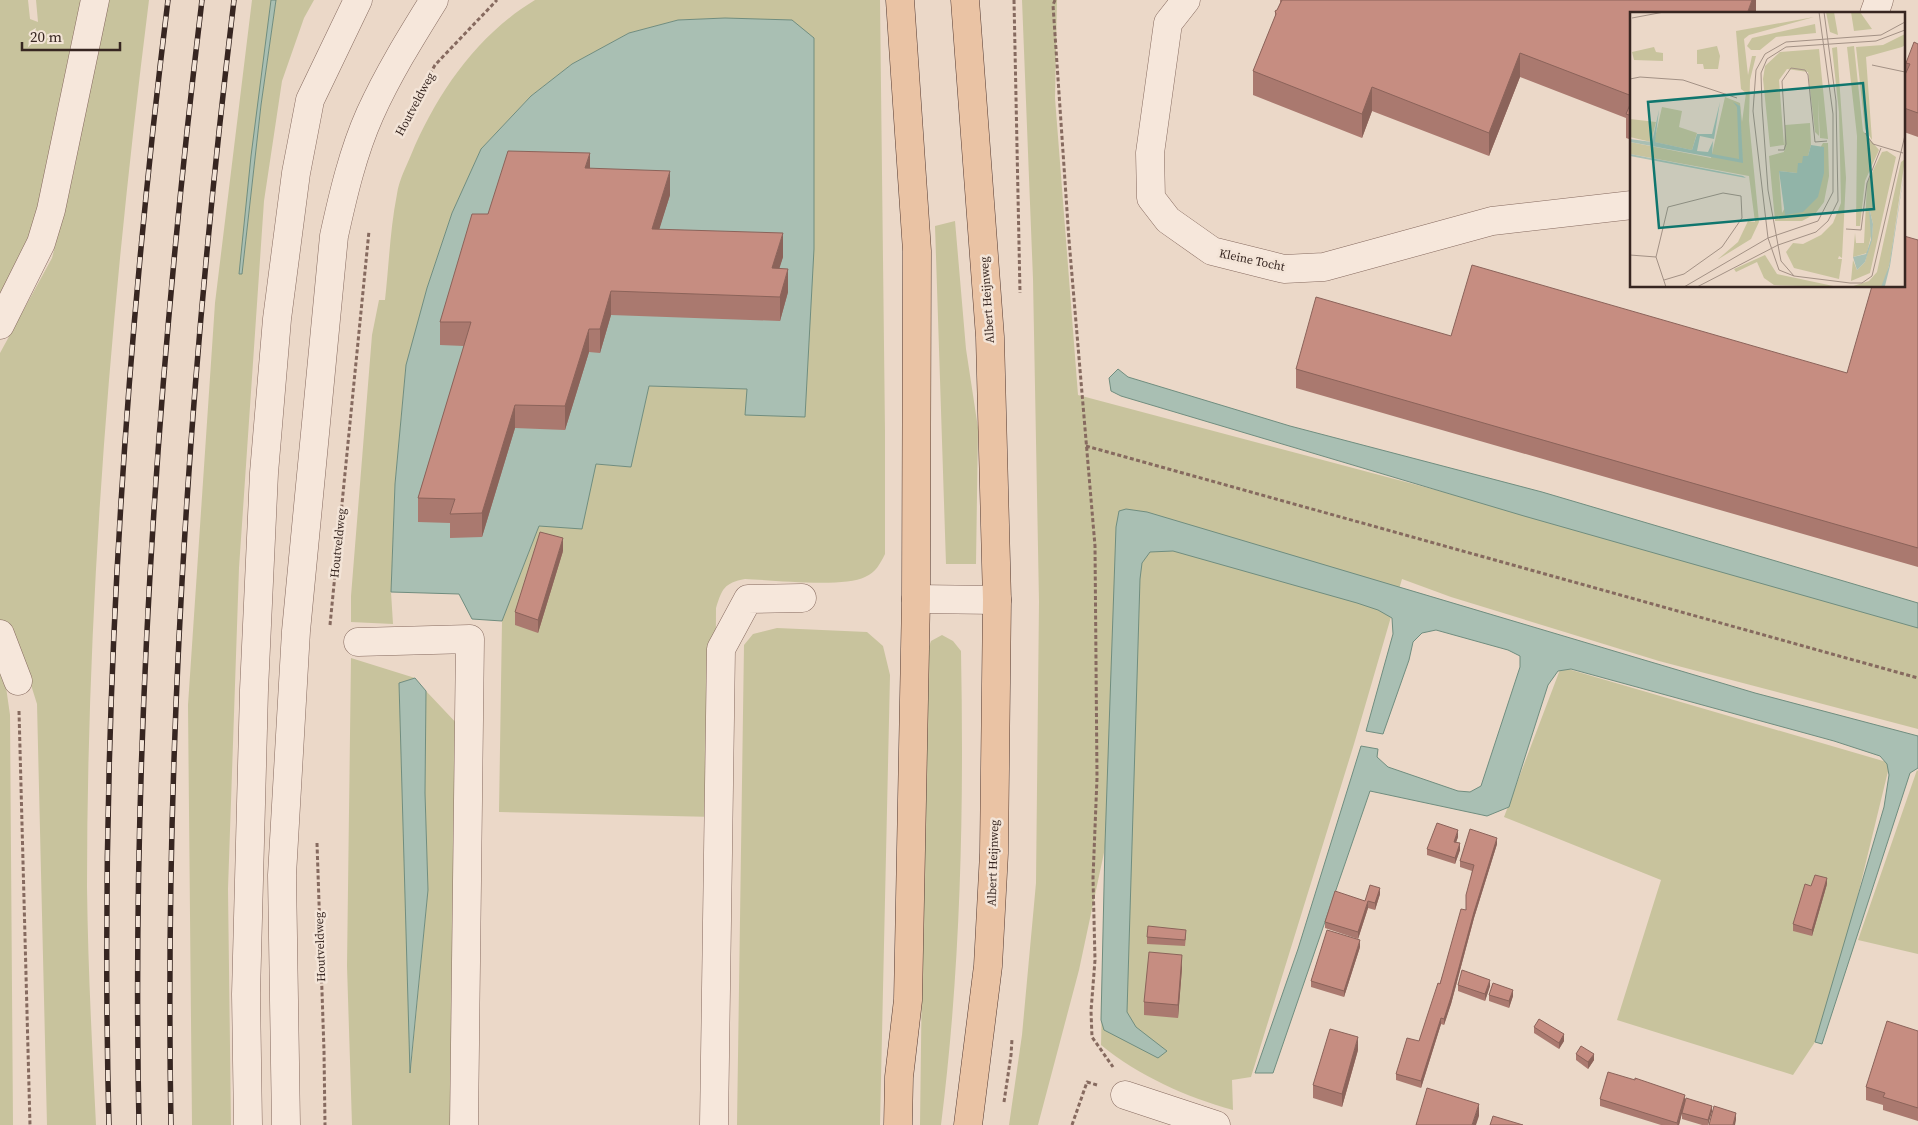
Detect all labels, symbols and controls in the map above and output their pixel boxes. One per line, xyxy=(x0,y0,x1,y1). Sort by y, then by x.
inset map xyxy=(1630,12,1906,288)
scale bar xyxy=(22,20,120,52)
text: 20 m xyxy=(30,26,62,47)
street label: Houtveldweg xyxy=(391,69,439,139)
street label: Kleine Tocht xyxy=(1218,245,1287,275)
street label: Albert Heijnweg xyxy=(976,256,998,344)
street label: Houtveldweg xyxy=(326,507,350,579)
street label: Albert Heijnweg xyxy=(983,819,1003,907)
street label: Houtveldweg xyxy=(311,912,329,982)

